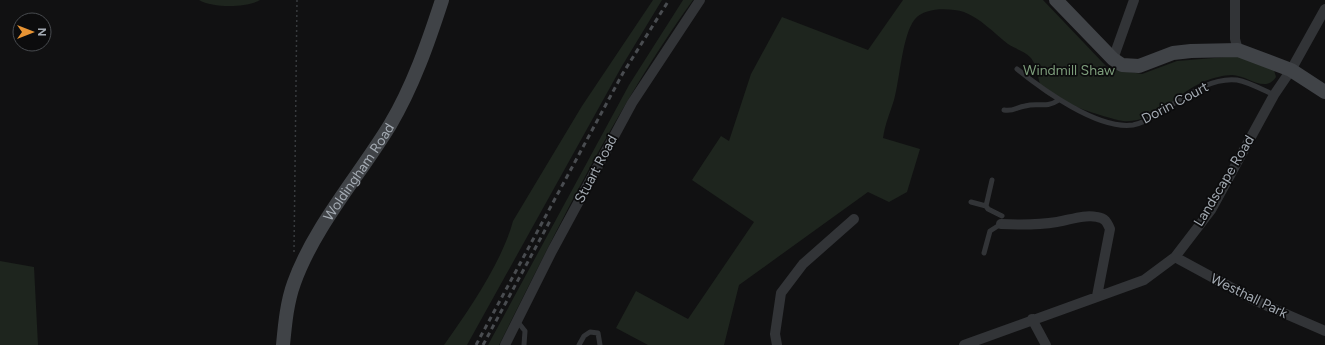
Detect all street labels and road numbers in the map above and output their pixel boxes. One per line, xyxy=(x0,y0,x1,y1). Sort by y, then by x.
street label: Dorin Court xyxy=(1139,78,1211,128)
street label: Woldingham Road xyxy=(319,120,398,224)
street label: Stuart Road xyxy=(571,132,621,206)
street label: Landscape Road xyxy=(1190,132,1258,230)
street label: Westhall Park xyxy=(1208,270,1290,322)

